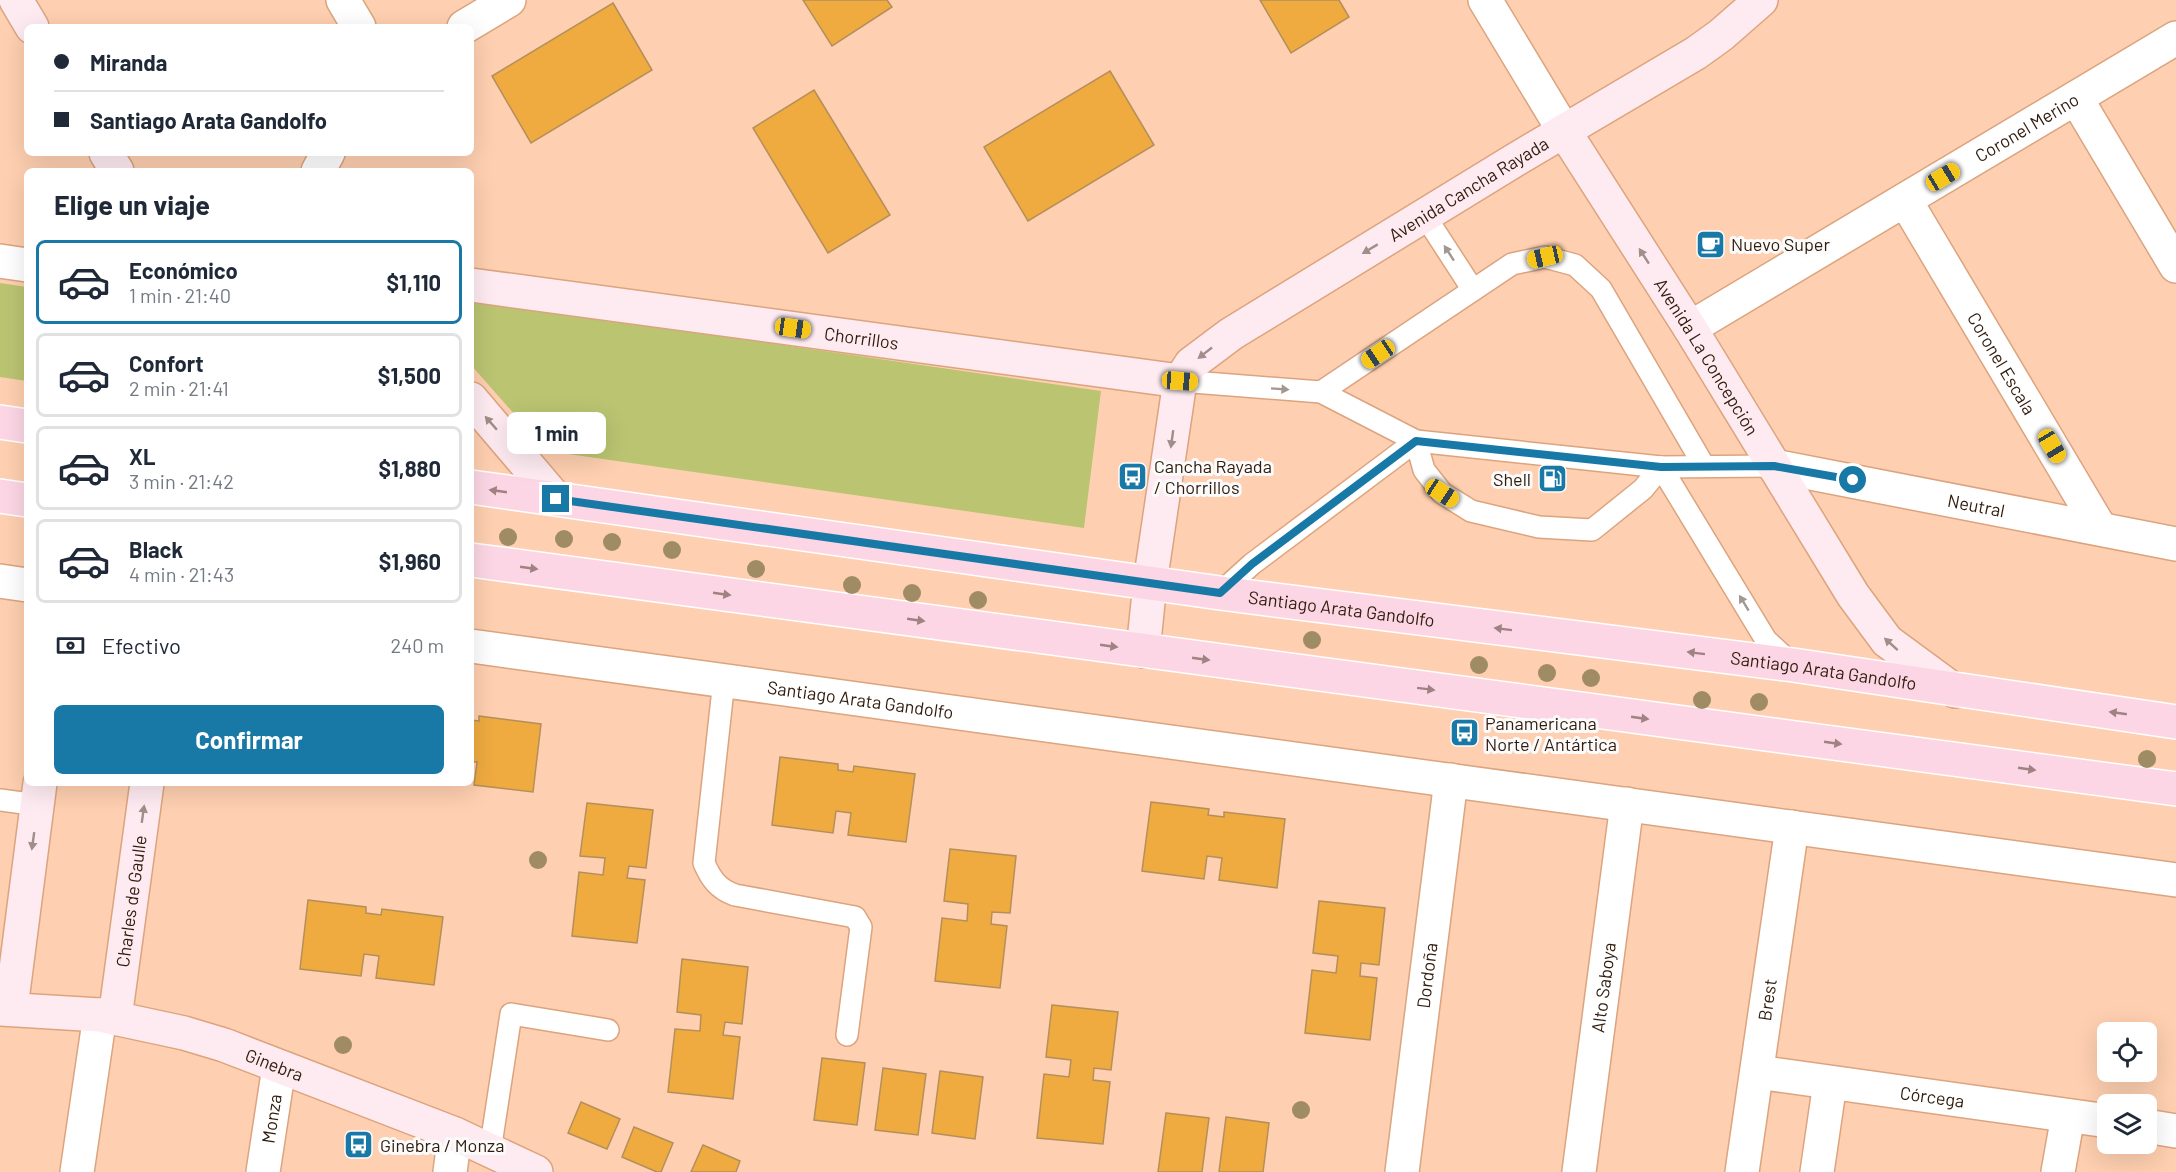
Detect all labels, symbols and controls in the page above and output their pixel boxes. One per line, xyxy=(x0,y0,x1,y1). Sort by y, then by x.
text: Miranda xyxy=(90,49,167,75)
street label: Coronel Merino xyxy=(1971,88,2082,167)
text: Santiago Arata Gandolfo xyxy=(90,107,327,133)
street label: Avenida Cancha Rayada xyxy=(1384,132,1552,246)
car xyxy=(1923,160,1963,194)
text: Elige un viaje xyxy=(54,188,210,220)
cafe icon: Nuevo Super xyxy=(1694,228,1726,260)
place label: Nuevo Super xyxy=(1731,233,1830,255)
one-way arrow xyxy=(1362,243,1378,254)
car xyxy=(1525,244,1565,270)
one-way arrow xyxy=(1444,245,1455,261)
one-way arrow xyxy=(1638,247,1649,264)
icon: car xyxy=(57,255,111,309)
text: Económico xyxy=(129,257,238,283)
text: $1,110 xyxy=(387,269,441,295)
street label: Avenida La Concepción xyxy=(1650,274,1764,439)
text: 1 min · 21:40 xyxy=(129,283,231,307)
street label: Coronel Escala xyxy=(1963,308,2041,419)
car xyxy=(774,317,812,339)
street label: Chorrillos xyxy=(823,322,900,354)
car xyxy=(1358,336,1398,372)
one-way arrow xyxy=(1198,346,1213,358)
icon: car xyxy=(57,348,111,402)
text: Confort xyxy=(129,350,204,376)
text: $1,500 xyxy=(378,362,441,388)
car xyxy=(1161,371,1199,391)
text: 2 min · 21:41 xyxy=(129,376,229,400)
one-way arrow xyxy=(1271,384,1290,394)
callout: 1 min xyxy=(506,412,606,454)
one-way arrow xyxy=(485,416,498,431)
text: 1 min xyxy=(535,421,578,445)
car xyxy=(2035,426,2069,466)
one-way arrow xyxy=(1167,430,1177,449)
icon: car xyxy=(57,441,111,495)
text: XL xyxy=(129,443,155,469)
text: $1,880 xyxy=(378,455,441,481)
place label: Cancha Rayada / Chorrillos xyxy=(1154,455,1272,498)
bus stop icon: Cancha Rayada / Chorrillos xyxy=(1117,460,1149,492)
fuel station icon: Shell xyxy=(1536,463,1568,495)
route start xyxy=(1839,466,1866,493)
place label: Shell xyxy=(1493,468,1531,490)
text: 3 min · 21:42 xyxy=(129,469,234,493)
car xyxy=(1422,476,1462,510)
route end xyxy=(542,485,569,512)
one-way arrow xyxy=(489,487,508,496)
street label: Neutral xyxy=(1946,489,2007,522)
icon: car xyxy=(57,534,111,588)
text: Black xyxy=(129,536,183,562)
text: $1,960 xyxy=(379,548,441,574)
text: 4 min · 21:43 xyxy=(129,562,234,586)
one-way arrow xyxy=(520,563,539,573)
street label: Santiago Arata Gandolfo xyxy=(1247,586,1436,631)
one-way arrow xyxy=(713,589,732,599)
one-way arrow xyxy=(1739,595,1750,612)
one-way arrow xyxy=(906,615,925,624)
one-way arrow xyxy=(1493,624,1512,633)
icon: cash xyxy=(54,629,87,662)
text: Efectivo xyxy=(102,632,181,658)
text: 240 m xyxy=(390,633,444,657)
one-way arrow xyxy=(1884,638,1899,651)
one-way arrow xyxy=(1099,642,1118,651)
street label: Santiago Arata Gandolfo xyxy=(1729,646,1918,694)
one-way arrow xyxy=(1687,649,1706,658)
one-way arrow xyxy=(1191,655,1210,664)
street label: Santiago Arata Gandolfo xyxy=(766,676,955,723)
one-way arrow xyxy=(1417,685,1436,694)
button: Confirmar xyxy=(54,705,444,774)
one-way arrow xyxy=(2108,709,2127,718)
place label: Panamericana Norte / Antártica xyxy=(1485,712,1617,755)
one-way arrow xyxy=(1631,713,1650,722)
bus stop icon: Panamericana Norte / Antártica xyxy=(1448,717,1480,749)
one-way arrow xyxy=(1824,739,1843,748)
one-way arrow xyxy=(2017,765,2036,774)
one-way arrow xyxy=(138,805,148,824)
one-way arrow xyxy=(28,832,37,851)
street label: Charles de Gaulle xyxy=(111,834,151,968)
street label: Dordoña xyxy=(1412,941,1442,1010)
street label: Alto Saboya xyxy=(1586,941,1620,1034)
street label: Brest xyxy=(1753,977,1781,1022)
map controls xyxy=(2097,1022,2157,1154)
button: locate xyxy=(2097,1022,2157,1082)
street label: Ginebra xyxy=(242,1043,307,1086)
street label: Córcega xyxy=(1899,1081,1966,1112)
street label: Monza xyxy=(257,1092,286,1145)
button: layers xyxy=(2097,1094,2157,1154)
bus stop icon: Ginebra / Monza xyxy=(343,1129,375,1161)
place label: Ginebra / Monza xyxy=(380,1134,504,1156)

